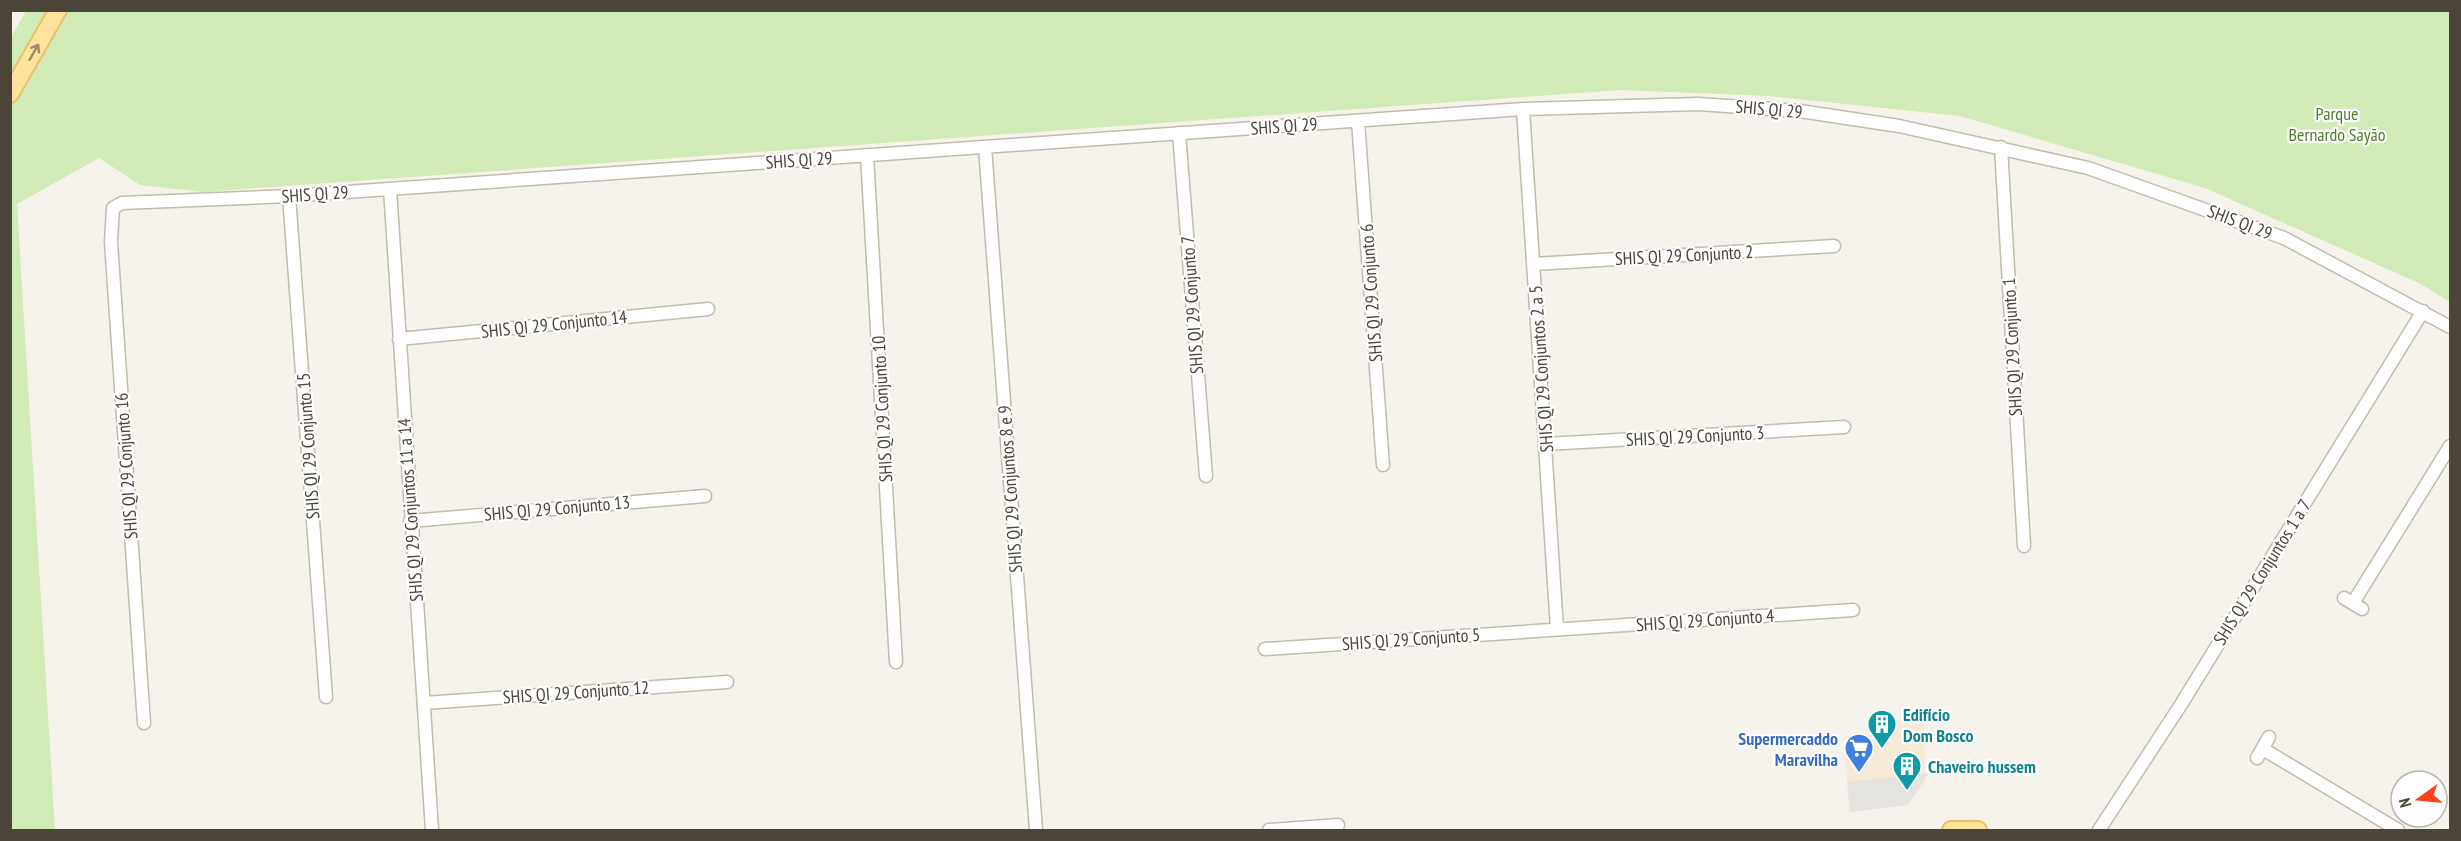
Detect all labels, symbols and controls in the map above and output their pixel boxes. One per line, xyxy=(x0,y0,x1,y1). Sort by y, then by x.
one-way arrow xyxy=(29,44,41,61)
street label: SHIS QI 29 xyxy=(1735,95,1803,123)
park label: Parque Bernardo Sayão xyxy=(2289,102,2386,146)
street label: SHIS QI 29 xyxy=(1250,112,1318,140)
street label: SHIS QI 29 xyxy=(765,146,833,174)
street label: SHIS QI 29 xyxy=(281,180,349,208)
street label: SHIS QI 29 xyxy=(2205,199,2275,245)
street label: SHIS QI 29 Conjunto 6 xyxy=(1355,223,1387,363)
street label: SHIS QI 29 Conjunto 7 xyxy=(1176,235,1208,375)
street label: SHIS QI 29 Conjunto 2 xyxy=(1614,240,1754,270)
street label: SHIS QI 29 Conjunto 1 xyxy=(1997,277,2027,417)
street label: SHIS QI 29 Conjuntos 2 a 5 xyxy=(1524,285,1558,453)
street label: SHIS QI 29 Conjunto 14 xyxy=(480,305,628,343)
street label: SHIS QI 29 Conjunto 10 xyxy=(867,335,897,483)
street label: SHIS QI 29 Conjunto 15 xyxy=(291,372,325,520)
street label: SHIS QI 29 Conjunto 16 xyxy=(109,392,143,540)
street label: SHIS QI 29 Conjuntos 8 e 9 xyxy=(993,405,1027,573)
street label: SHIS QI 29 Conjuntos 11 a 14 xyxy=(392,418,428,602)
street label: SHIS QI 29 Conjunto 3 xyxy=(1625,421,1765,451)
street label: SHIS QI 29 Conjunto 13 xyxy=(483,490,631,526)
street label: SHIS QI 29 Conjuntos 1 a 7 xyxy=(2208,495,2316,649)
street label: SHIS QI 29 Conjunto 4 xyxy=(1635,604,1775,636)
street label: SHIS QI 29 Conjunto 5 xyxy=(1341,623,1481,655)
street label: SHIS QI 29 Conjunto 12 xyxy=(502,675,650,709)
place label: Edifício Dom Bosco xyxy=(1903,703,1973,747)
building icon: Edifício Dom Bosco xyxy=(1866,708,1898,750)
place label: Supermercaddo Maravilha xyxy=(1738,727,1838,771)
supermarket icon: Supermercaddo Maravilha xyxy=(1843,732,1875,774)
building icon: Chaveiro hussem xyxy=(1891,750,1923,792)
place label: Chaveiro hussem xyxy=(1928,755,2036,778)
north arrow xyxy=(2389,769,2449,829)
text: N xyxy=(2394,796,2415,810)

